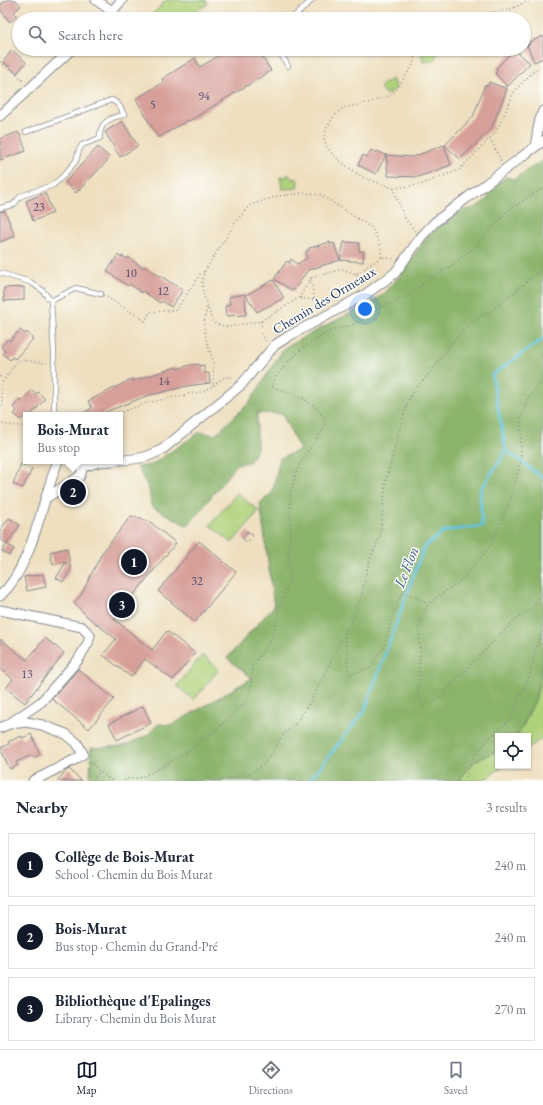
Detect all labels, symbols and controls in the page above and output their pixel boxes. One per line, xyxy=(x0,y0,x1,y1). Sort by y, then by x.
search box xyxy=(12,12,531,56)
icon: search xyxy=(26,23,48,45)
text: Search here xyxy=(58,25,123,44)
house number: 94 xyxy=(198,88,210,104)
house number: 5 xyxy=(150,96,156,112)
house number: 23 xyxy=(33,199,45,215)
street label: Chemin des Ormeaux xyxy=(269,262,379,338)
house number: 10 xyxy=(125,265,137,281)
house number: 12 xyxy=(157,283,169,299)
your location xyxy=(355,299,375,319)
house number: 14 xyxy=(158,373,170,389)
popup xyxy=(23,412,123,464)
text: Bois-Murat xyxy=(37,420,109,439)
text: Bus stop xyxy=(37,439,80,456)
pin: 2 xyxy=(60,477,86,507)
water label: Le Flon xyxy=(389,544,423,591)
pin: 1 xyxy=(121,547,147,577)
house number: 32 xyxy=(191,573,203,589)
pin: 3 xyxy=(109,590,135,620)
house number: 13 xyxy=(21,666,33,682)
map controls xyxy=(495,733,531,769)
button: locate xyxy=(495,733,531,769)
text: Nearby xyxy=(16,796,68,818)
text: 3 results xyxy=(486,799,527,816)
text: Collège de Bois-Murat xyxy=(55,847,194,866)
text: 1 xyxy=(27,857,33,874)
text: 240 m xyxy=(495,857,526,874)
text: School · Chemin du Bois Murat xyxy=(55,866,213,883)
text: Bois-Murat xyxy=(55,919,127,938)
text: 2 xyxy=(27,929,33,946)
text: 240 m xyxy=(495,929,526,946)
text: Bus stop · Chemin du Grand-Pré xyxy=(55,938,218,955)
text: Bibliothèque d'Epalinges xyxy=(55,991,211,1010)
text: 3 xyxy=(27,1001,33,1018)
text: 270 m xyxy=(495,1001,526,1018)
text: Library · Chemin du Bois Murat xyxy=(55,1010,216,1027)
tab: Map xyxy=(76,1059,98,1097)
tab: Directions xyxy=(249,1059,293,1097)
tab: Saved xyxy=(444,1059,467,1097)

